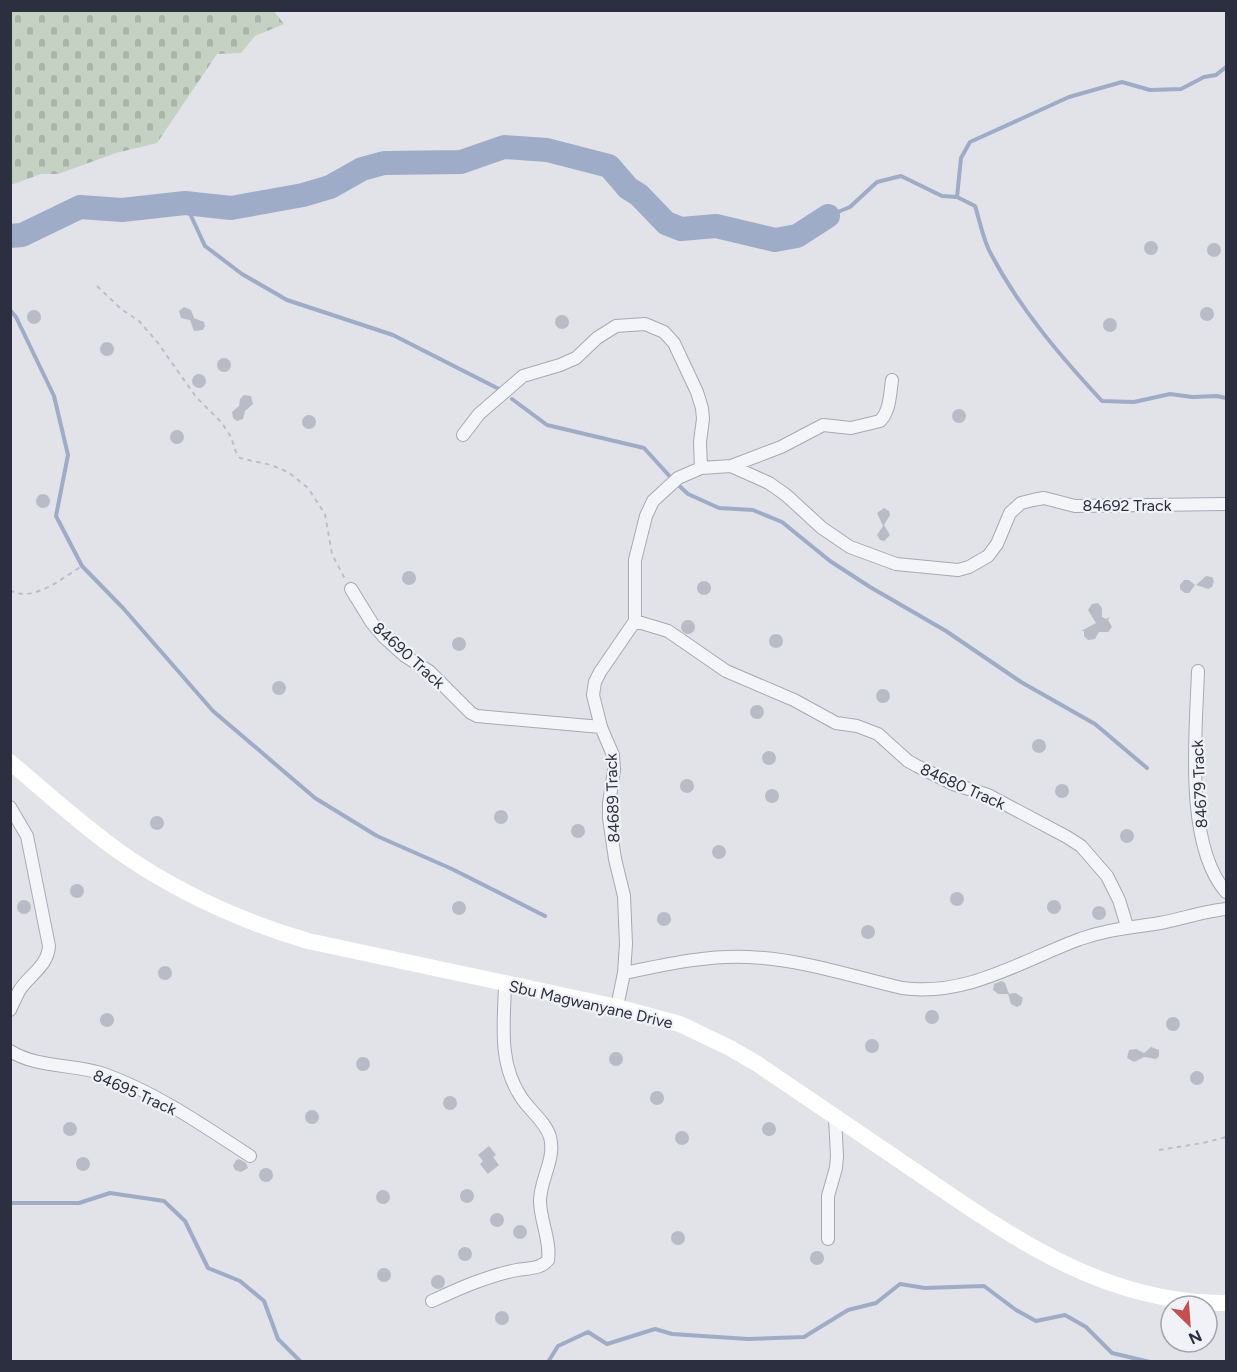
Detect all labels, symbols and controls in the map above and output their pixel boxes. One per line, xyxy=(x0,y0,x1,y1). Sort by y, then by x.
street label: 84692 Track xyxy=(1083,496,1172,515)
street label: 84690 Track xyxy=(369,618,449,693)
street label: 84679 Track xyxy=(1188,739,1211,829)
street label: 84689 Track xyxy=(601,753,624,843)
street label: 84680 Track xyxy=(917,759,1008,814)
street label: Sbu Magwanyane Drive xyxy=(507,976,675,1033)
street label: 84695 Track xyxy=(90,1066,180,1119)
north arrow xyxy=(1159,1294,1219,1354)
text: N xyxy=(1186,1326,1205,1348)

